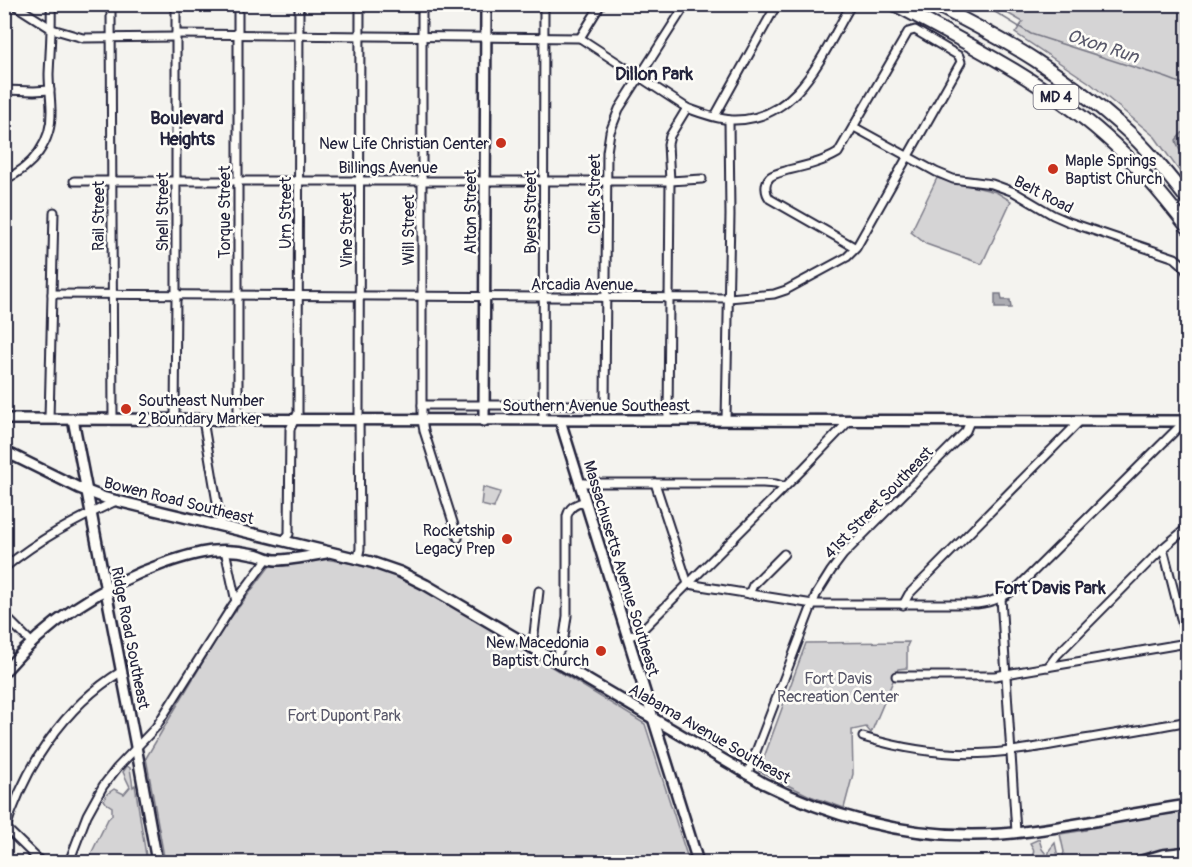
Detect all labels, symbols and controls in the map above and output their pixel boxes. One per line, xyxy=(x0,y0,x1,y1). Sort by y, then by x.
water label: Oxon Run xyxy=(1064,24,1142,69)
district label: Dillon Park xyxy=(615,63,694,86)
road number: MD 4 xyxy=(1034,85,1078,109)
district label: Boulevard Heights xyxy=(150,107,224,151)
place label: New Life Christian Center xyxy=(319,134,489,154)
marker: New Life Christian Center xyxy=(494,136,508,150)
place label: Maple Springs Baptist Church xyxy=(1065,151,1162,189)
street label: Clark Street xyxy=(585,153,605,234)
street label: Billings Avenue xyxy=(338,158,438,178)
marker: Maple Springs Baptist Church xyxy=(1046,162,1060,176)
street label: Torque Street xyxy=(215,165,235,258)
street label: Alton Street xyxy=(461,169,481,255)
street label: Byers Street xyxy=(521,170,541,254)
street label: Belt Road xyxy=(1011,171,1077,218)
street label: Shell Street xyxy=(153,172,173,252)
street label: Urn Street xyxy=(276,176,296,249)
street label: Rail Street xyxy=(89,180,109,251)
street label: Vine Street xyxy=(337,191,357,268)
street label: Will Street xyxy=(399,194,419,266)
street label: Arcadia Avenue xyxy=(531,275,633,295)
place label: Southeast Number 2 Boundary Marker xyxy=(138,391,265,429)
street label: Southern Avenue Southeast xyxy=(502,396,690,416)
marker: Southeast Number 2 Boundary Marker xyxy=(119,402,133,416)
street label: 41st Street Southeast xyxy=(820,442,938,563)
street label: Massachusetts Avenue Southeast xyxy=(579,458,664,679)
street label: Bowen Road Southeast xyxy=(102,473,256,529)
place label: Rocketship Legacy Prep xyxy=(415,521,495,559)
marker: Rocketship Legacy Prep xyxy=(500,532,514,546)
street label: Ridge Road Southeast xyxy=(106,565,154,712)
district label: Fort Davis Park xyxy=(994,577,1106,600)
place label: New Macedonia Baptist Church xyxy=(486,633,589,671)
marker: New Macedonia Baptist Church xyxy=(594,644,608,658)
park label: Fort Davis Recreation Center xyxy=(777,669,899,707)
street label: Alabama Avenue Southeast xyxy=(625,679,794,789)
park label: Fort Dupont Park xyxy=(287,706,401,726)

